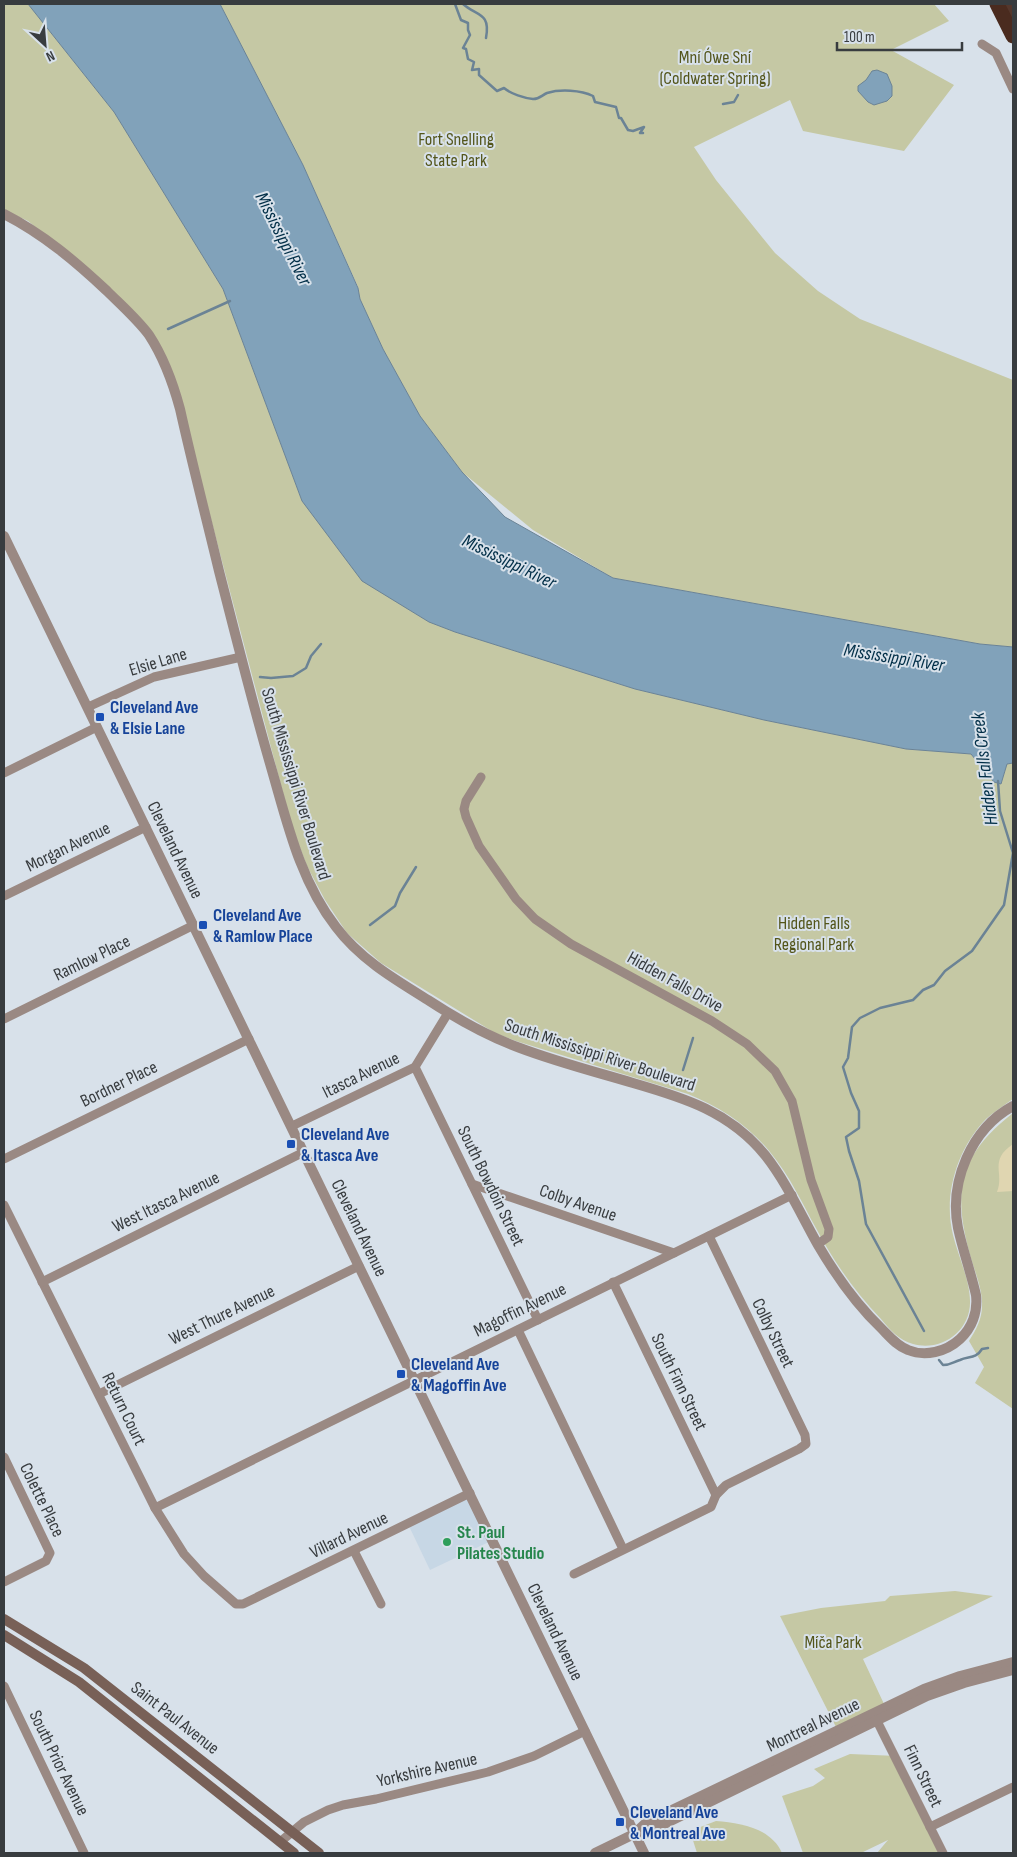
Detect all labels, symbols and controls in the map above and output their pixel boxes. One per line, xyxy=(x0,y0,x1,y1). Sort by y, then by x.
north arrow xyxy=(20,20,70,70)
scale bar xyxy=(837,20,962,52)
text: 100 m xyxy=(844,28,875,47)
text: N xyxy=(43,47,58,66)
park label: Mní Ówe Sní (Coldwater Spring) xyxy=(659,47,771,89)
park label: Fort Snelling State Park xyxy=(418,129,494,171)
water label: Mississippi River xyxy=(250,189,317,290)
water label: Mississippi River xyxy=(458,529,560,595)
water label: Mississippi River xyxy=(842,639,947,677)
street label: Elsie Lane xyxy=(127,643,189,681)
street label: South Mississippi River Boulevard xyxy=(257,686,335,882)
place label: Cleveland Ave & Elsie Lane xyxy=(110,697,198,739)
water label: Hidden Falls Creek xyxy=(967,710,1003,827)
marker: Cleveland Ave & Elsie Lane xyxy=(94,711,106,723)
street label: Cleveland Avenue xyxy=(142,798,208,902)
street label: Morgan Avenue xyxy=(22,818,114,876)
place label: Cleveland Ave & Ramlow Place xyxy=(213,905,313,947)
park label: Hidden Falls Regional Park xyxy=(774,913,854,955)
marker: Cleveland Ave & Ramlow Place xyxy=(197,919,209,931)
street label: Ramlow Place xyxy=(50,930,134,986)
street label: Hidden Falls Drive xyxy=(623,947,727,1017)
street label: South Mississippi River Boulevard xyxy=(502,1014,698,1096)
street label: Itasca Avenue xyxy=(319,1047,403,1103)
street label: Bordner Place xyxy=(77,1056,161,1112)
street label: South Bowdoin Street xyxy=(453,1122,529,1250)
place label: Cleveland Ave & Itasca Ave xyxy=(301,1124,389,1166)
marker: Cleveland Ave & Itasca Ave xyxy=(285,1138,297,1150)
street label: West Itasca Avenue xyxy=(109,1167,223,1237)
street label: Cleveland Avenue xyxy=(326,1176,392,1280)
street label: Colby Avenue xyxy=(537,1180,619,1226)
street label: Magoffin Avenue xyxy=(470,1279,570,1341)
street label: West Thure Avenue xyxy=(166,1280,278,1350)
street label: Colby Street xyxy=(747,1295,799,1372)
street label: South Finn Street xyxy=(646,1330,712,1434)
place label: Cleveland Ave & Magoffin Ave xyxy=(411,1354,507,1396)
marker: Cleveland Ave & Magoffin Ave xyxy=(395,1368,407,1380)
street label: Return Court xyxy=(97,1369,151,1449)
street label: Colette Place xyxy=(15,1460,69,1540)
street label: Villard Avenue xyxy=(306,1507,392,1563)
place label: St. Paul Pilates Studio xyxy=(457,1522,544,1564)
marker: St. Paul Pilates Studio xyxy=(441,1536,453,1548)
street label: Cleveland Avenue xyxy=(522,1580,588,1684)
park label: Míča Park xyxy=(804,1632,862,1653)
street label: Saint Paul Avenue xyxy=(127,1677,223,1759)
street label: Montreal Avenue xyxy=(763,1693,863,1757)
street label: South Prior Avenue xyxy=(24,1707,94,1819)
street label: Finn Street xyxy=(899,1741,947,1811)
street label: Yorkshire Avenue xyxy=(375,1748,479,1792)
place label: Cleveland Ave & Montreal Ave xyxy=(630,1802,726,1844)
marker: Cleveland Ave & Montreal Ave xyxy=(614,1816,626,1828)

